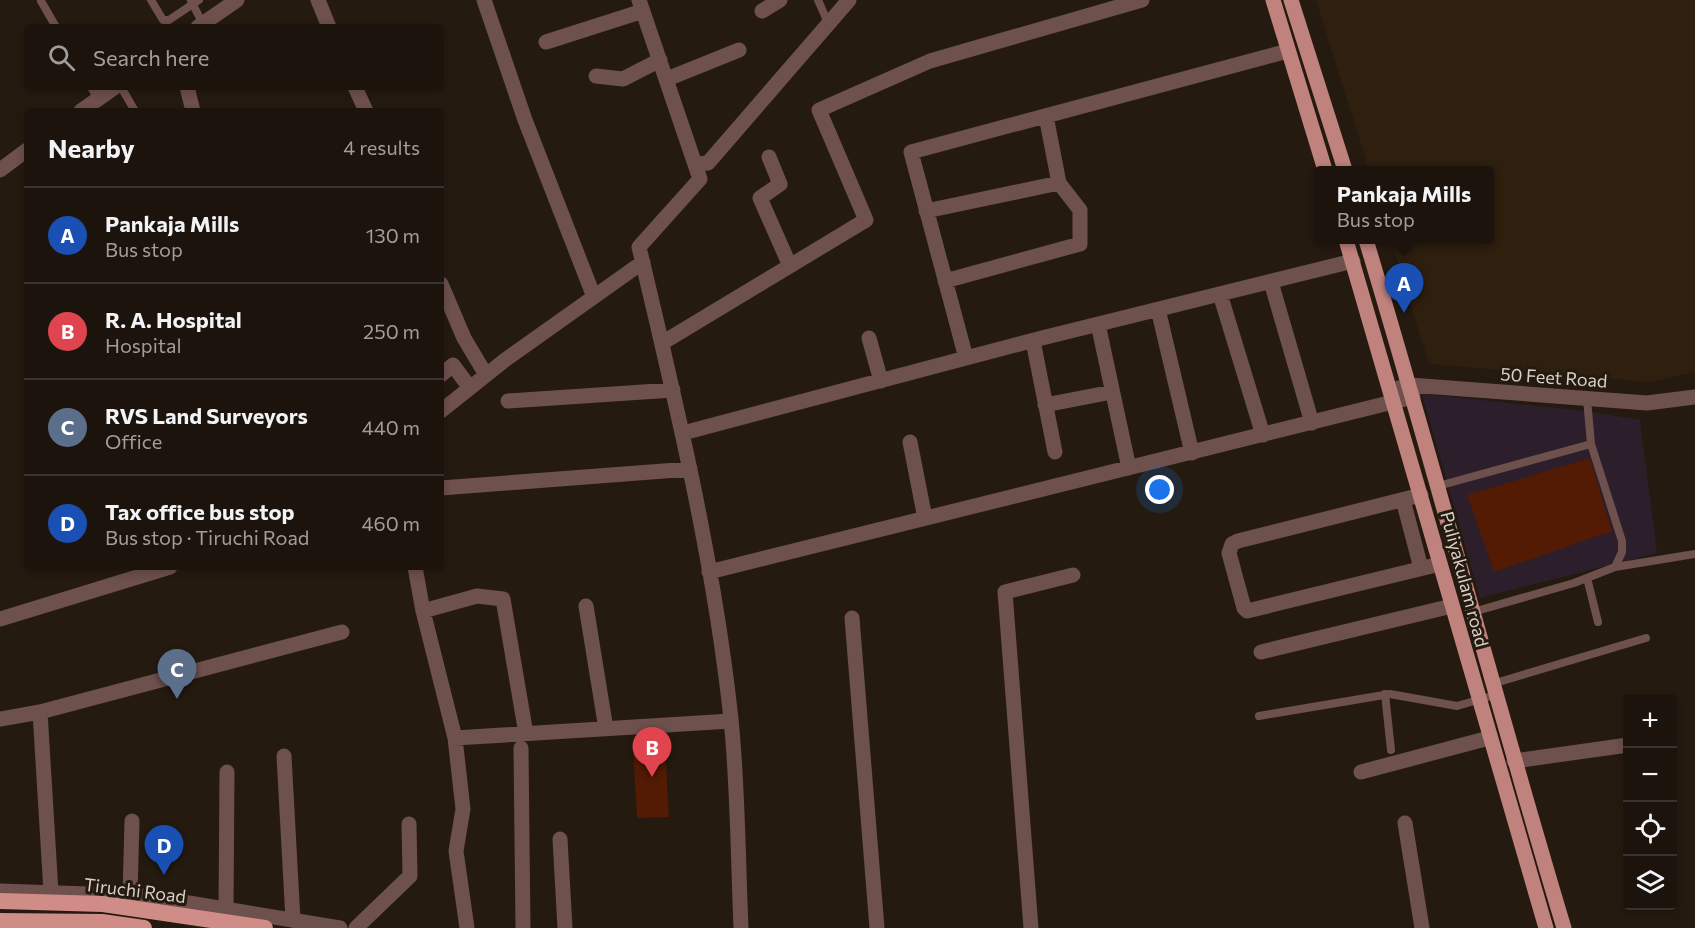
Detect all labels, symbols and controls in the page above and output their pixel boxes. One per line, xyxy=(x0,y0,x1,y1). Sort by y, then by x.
search box xyxy=(24,24,444,90)
icon: search xyxy=(45,41,78,74)
text: Search here xyxy=(93,44,209,71)
text: Nearby xyxy=(48,132,135,163)
text: 4 results xyxy=(343,135,420,159)
popup xyxy=(1314,166,1494,244)
text: Pankaja Mills xyxy=(1337,180,1471,207)
text: Bus stop xyxy=(1337,207,1415,231)
text: Pankaja Mills xyxy=(105,210,239,237)
text: A xyxy=(60,223,75,247)
text: 130 m xyxy=(366,223,420,247)
text: Bus stop xyxy=(105,237,183,261)
pin: A xyxy=(1384,264,1424,313)
text: R. A. Hospital xyxy=(105,306,242,333)
text: B xyxy=(61,319,74,343)
text: 250 m xyxy=(363,319,420,343)
text: Hospital xyxy=(105,333,182,357)
street label: 50 Feet Road xyxy=(1500,362,1608,392)
text: RVS Land Surveyors xyxy=(105,402,308,429)
text: C xyxy=(61,415,74,439)
text: 440 m xyxy=(362,415,420,439)
text: Office xyxy=(105,429,162,453)
your location xyxy=(1145,475,1174,504)
text: Tax office bus stop xyxy=(105,498,295,525)
street label: Puliyakulam road xyxy=(1436,509,1494,649)
text: D xyxy=(60,511,75,535)
text: 460 m xyxy=(362,511,420,535)
text: Bus stop · Tiruchi Road xyxy=(105,525,309,549)
pin: C xyxy=(158,650,196,699)
map controls xyxy=(1623,694,1677,910)
button: + xyxy=(1623,694,1677,748)
pin: B xyxy=(632,728,672,777)
button: − xyxy=(1623,748,1677,802)
button: locate xyxy=(1623,802,1677,856)
pin: D xyxy=(144,826,184,875)
button: layers xyxy=(1623,856,1677,910)
street label: Tiruchi Road xyxy=(83,873,187,907)

